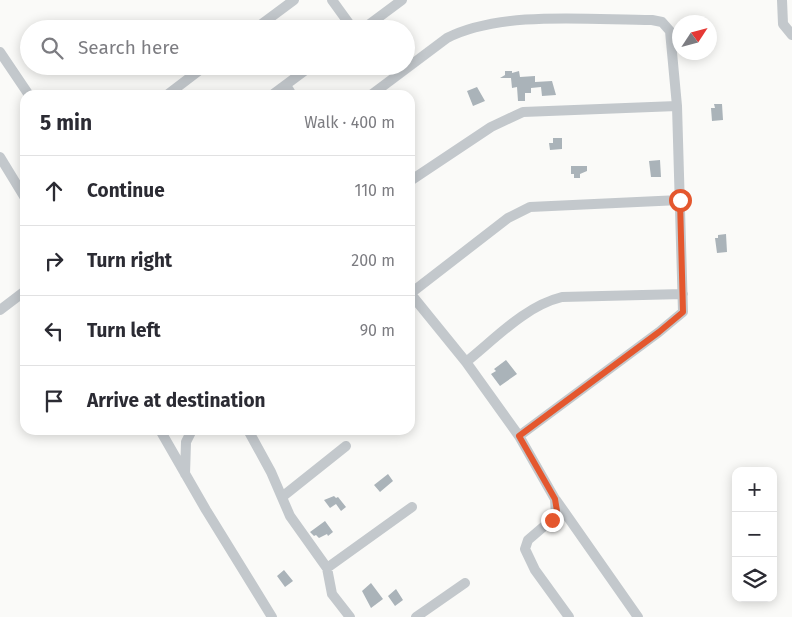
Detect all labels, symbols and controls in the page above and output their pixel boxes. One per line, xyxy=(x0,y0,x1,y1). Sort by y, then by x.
north arrow xyxy=(672,15,717,60)
search box xyxy=(20,20,415,75)
icon: search xyxy=(38,34,66,62)
text: Search here xyxy=(78,36,179,59)
text: 5 min xyxy=(40,110,92,136)
text: Walk · 400 m xyxy=(304,113,395,132)
icon: ahead xyxy=(40,177,68,205)
text: Continue xyxy=(87,179,165,202)
text: 110 m xyxy=(354,181,395,200)
route start xyxy=(669,189,692,212)
icon: right xyxy=(40,247,68,275)
text: Turn right xyxy=(87,249,172,272)
text: 200 m xyxy=(351,251,395,270)
icon: left xyxy=(40,317,68,345)
text: Turn left xyxy=(87,319,161,342)
text: 90 m xyxy=(360,321,395,340)
icon: arrive xyxy=(40,387,68,415)
text: Arrive at destination xyxy=(87,389,266,412)
map controls xyxy=(732,467,777,602)
button: + xyxy=(732,467,777,512)
route end xyxy=(541,509,564,532)
button: − xyxy=(732,512,777,557)
button: layers xyxy=(732,557,777,602)

